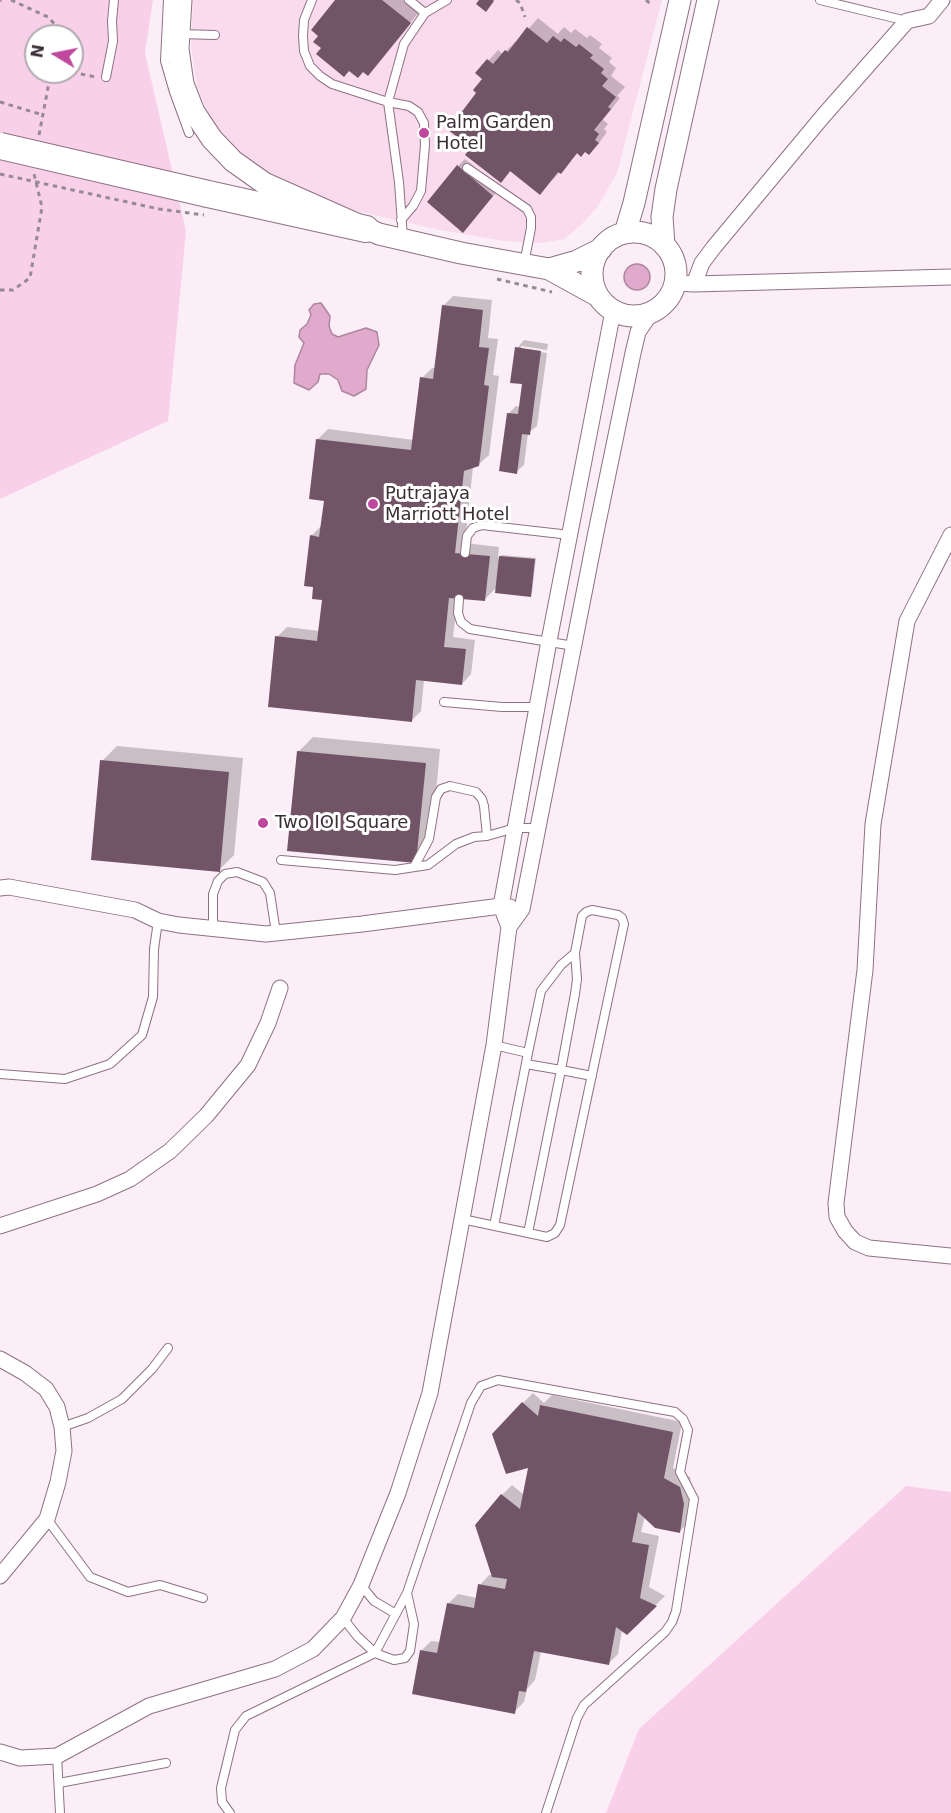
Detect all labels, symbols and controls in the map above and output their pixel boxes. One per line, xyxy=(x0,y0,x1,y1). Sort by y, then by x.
north arrow xyxy=(24,24,84,84)
text: N xyxy=(27,43,48,59)
place label: Palm Garden Hotel xyxy=(436,112,551,154)
marker: Palm Garden Hotel xyxy=(417,126,431,140)
place label: Putrajaya Marriott Hotel xyxy=(385,483,510,526)
marker: Putrajaya Marriott Hotel xyxy=(366,497,380,511)
place label: Two IOI Square xyxy=(275,812,408,834)
marker: Two IOI Square xyxy=(256,816,270,830)

